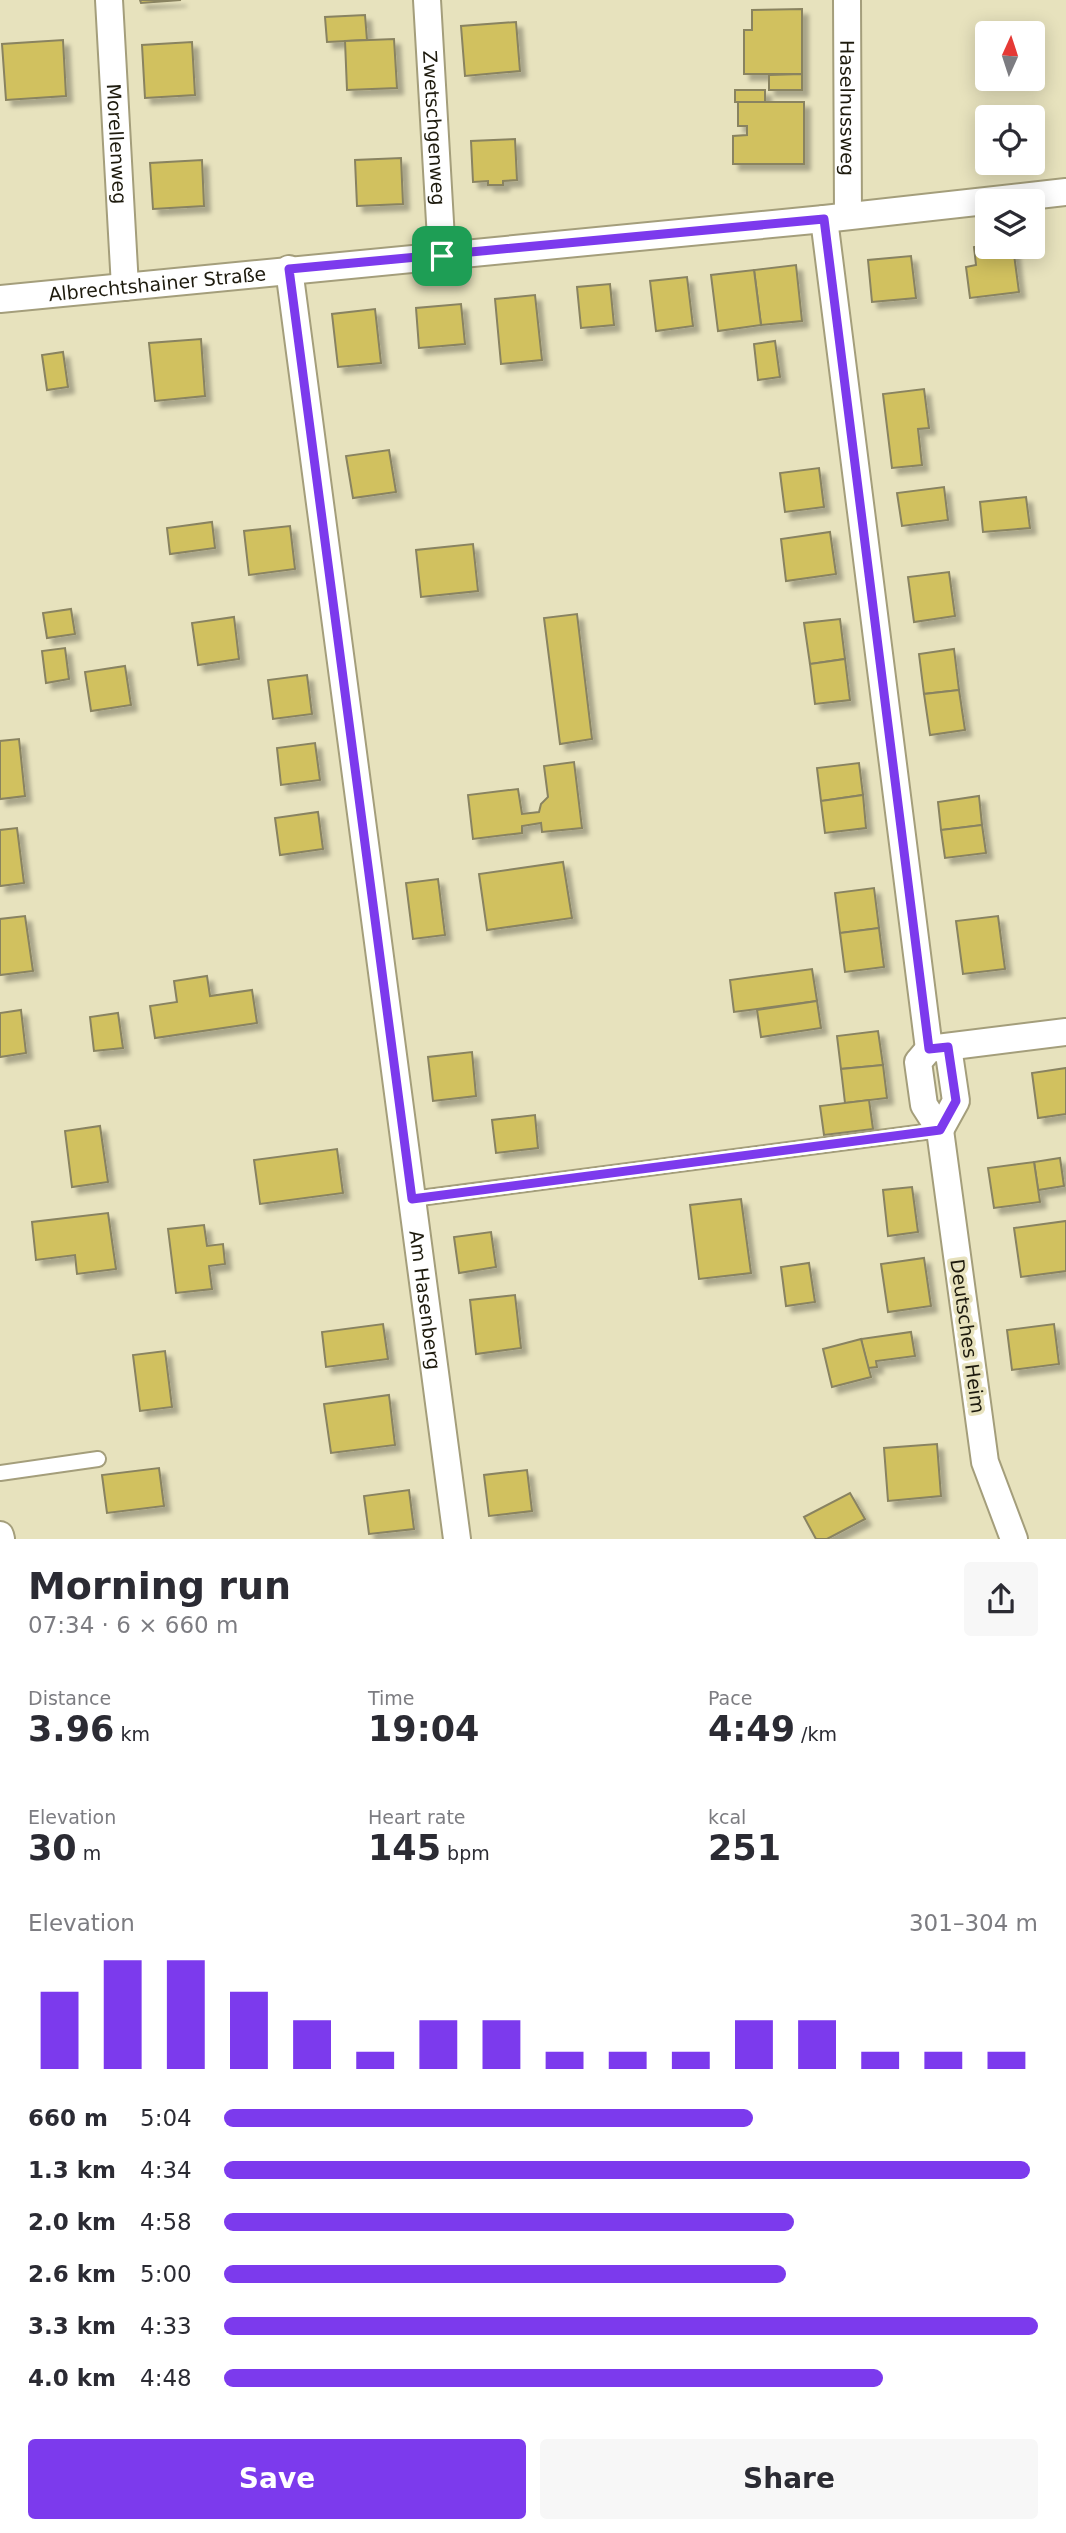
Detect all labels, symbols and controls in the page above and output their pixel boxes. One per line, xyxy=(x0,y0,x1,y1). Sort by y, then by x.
north arrow xyxy=(975,21,1045,91)
map controls xyxy=(975,21,1045,259)
street label: Haselnussweg xyxy=(836,40,859,176)
street label: Zwetschgenweg xyxy=(419,50,450,206)
street label: Morellenweg xyxy=(103,83,131,205)
button: locate xyxy=(975,105,1045,175)
button: layers xyxy=(975,189,1045,259)
pin xyxy=(412,226,472,286)
icon: arrive xyxy=(423,237,461,275)
street label: Albrechtshainer Straße xyxy=(47,262,267,305)
street label: Am Hasenberg xyxy=(405,1229,446,1371)
street label: Deutsches Heim xyxy=(946,1257,990,1415)
button: share xyxy=(964,1562,1038,1636)
text: Morning run xyxy=(28,1564,291,1608)
text: 07:34 · 6 × 660 m xyxy=(28,1612,238,1638)
text: Distance xyxy=(28,1687,111,1709)
text: Time xyxy=(368,1687,415,1709)
text: Pace xyxy=(708,1687,752,1709)
text: 3.96 xyxy=(28,1709,114,1749)
text: 19:04 xyxy=(368,1709,479,1749)
text: 4:49 xyxy=(708,1709,795,1749)
text: km xyxy=(114,1723,150,1745)
text: /km xyxy=(795,1723,837,1745)
text: Elevation xyxy=(28,1806,116,1828)
text: Heart rate xyxy=(368,1806,466,1828)
text: kcal xyxy=(708,1806,746,1828)
text: 30 xyxy=(28,1828,77,1868)
text: 145 xyxy=(368,1828,441,1868)
text: 251 xyxy=(708,1828,781,1868)
text: m xyxy=(77,1842,101,1864)
text: bpm xyxy=(441,1842,490,1864)
text: Elevation xyxy=(28,1910,135,1936)
text: 301–304 m xyxy=(909,1910,1038,1936)
text: 660 m xyxy=(28,2105,108,2131)
text: 5:04 xyxy=(140,2105,192,2131)
text: 1.3 km xyxy=(28,2157,116,2183)
text: 4:34 xyxy=(140,2157,192,2183)
text: 2.0 km xyxy=(28,2209,116,2235)
text: 4:58 xyxy=(140,2209,192,2235)
text: 2.6 km xyxy=(28,2261,116,2287)
text: 5:00 xyxy=(140,2261,192,2287)
text: 3.3 km xyxy=(28,2313,116,2339)
text: 4:33 xyxy=(140,2313,192,2339)
text: 4.0 km xyxy=(28,2365,116,2391)
text: 4:48 xyxy=(140,2365,192,2391)
button: Save xyxy=(28,2439,526,2519)
button: Share xyxy=(540,2439,1038,2519)

